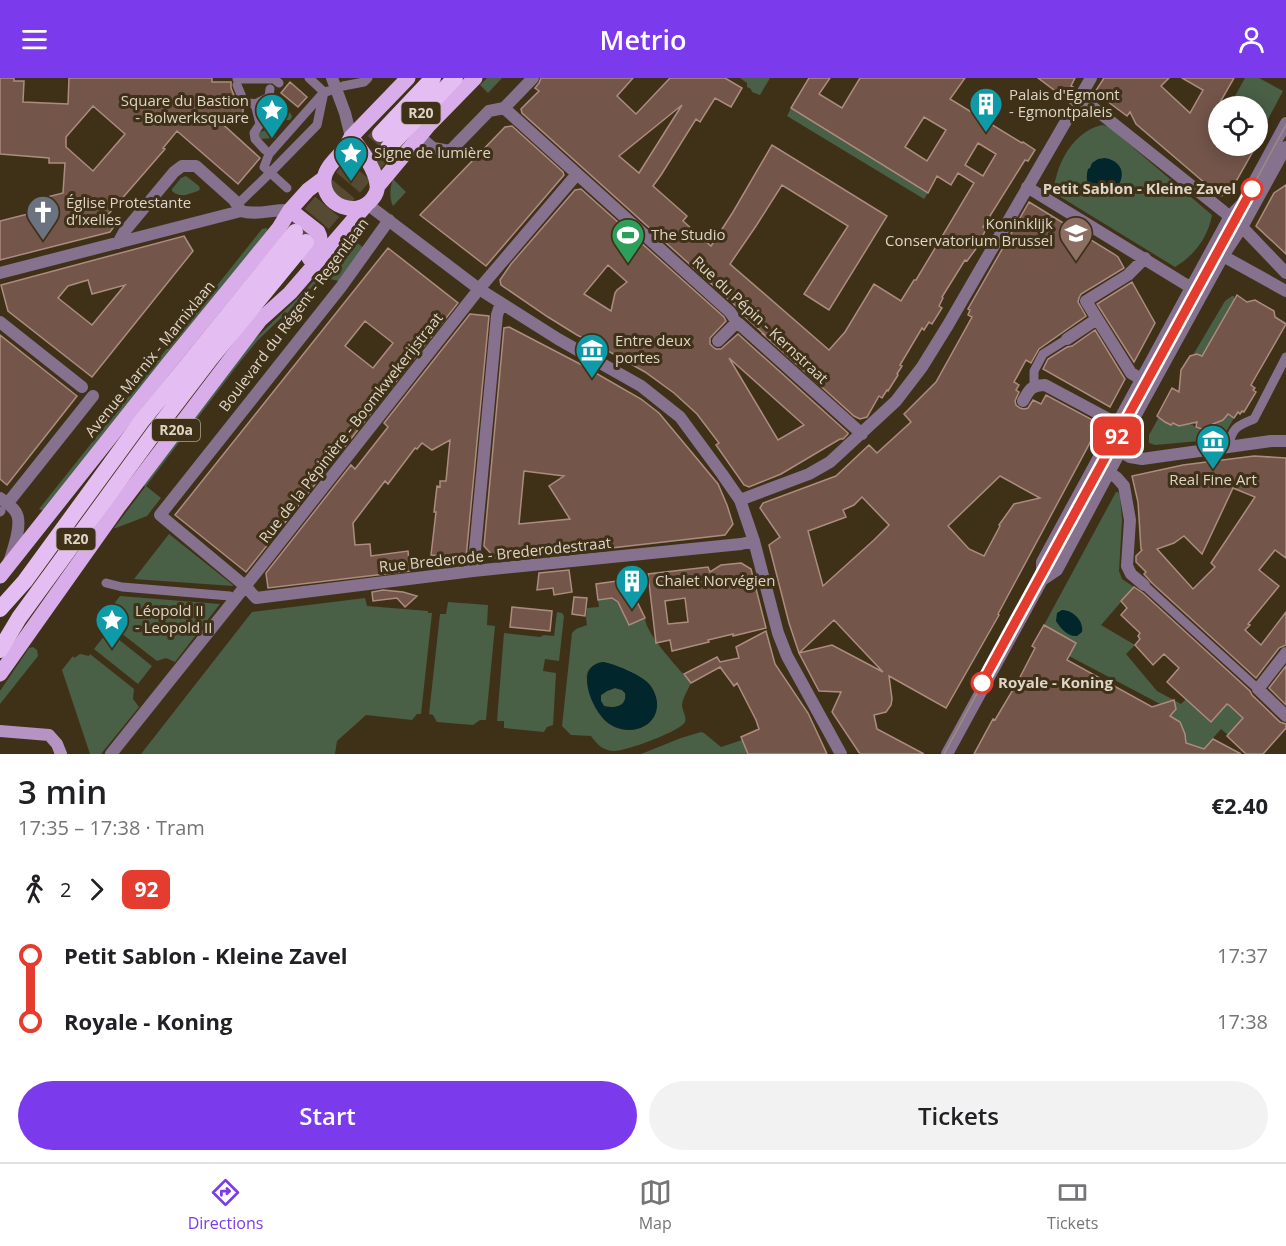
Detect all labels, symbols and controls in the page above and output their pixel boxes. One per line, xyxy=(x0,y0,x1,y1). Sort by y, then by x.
text: Metrio xyxy=(600,21,686,58)
icon: menu xyxy=(18,23,51,56)
icon: person xyxy=(1235,23,1268,56)
place label: Palais d'Egmont - Egmontpaleis xyxy=(1009,84,1120,121)
building icon: Palais d'Egmont - Egmontpaleis xyxy=(968,86,1004,133)
place label: Square du Bastion - Bolwerksquare xyxy=(121,90,249,127)
place icon: Square du Bastion - Bolwerksquare xyxy=(254,92,290,139)
map controls xyxy=(1208,96,1268,156)
button: locate xyxy=(1208,96,1268,156)
road number: R20 xyxy=(402,102,440,124)
place icon: Signe de lumière xyxy=(333,135,369,182)
place label: Signe de lumière xyxy=(374,142,491,162)
place label: Petit Sablon - Kleine Zavel xyxy=(1043,178,1236,198)
marker: Petit Sablon - Kleine Zavel xyxy=(1241,178,1263,200)
place label: Église Protestante d’Ixelles xyxy=(66,192,191,229)
church icon: Église Protestante d’Ixelles xyxy=(25,194,61,241)
place label: Koninklijk Conservatorium Brussel xyxy=(885,213,1053,250)
street label: Boulevard du Régent - Regentlaan xyxy=(214,214,373,415)
school or university icon: Koninklijk Conservatorium Brussel xyxy=(1058,215,1094,262)
sports icon: The Studio xyxy=(610,217,646,264)
place label: The Studio xyxy=(651,224,726,244)
street label: Rue du Pépin - Kernstraat xyxy=(688,251,833,388)
street label: Avenue Marnix - Marnixlaan xyxy=(80,276,219,441)
street label: Rue de la Pépinière - Boomkwekerijstraat xyxy=(254,308,447,547)
place label: Entre deux portes xyxy=(615,330,691,367)
museum icon: Entre deux portes xyxy=(574,332,610,379)
line badge: 92 xyxy=(1090,416,1144,456)
road number: R20a xyxy=(152,419,200,441)
text: 92 xyxy=(1105,422,1129,450)
museum icon: Real Fine Art xyxy=(1195,423,1231,470)
place label: Real Fine Art xyxy=(1169,469,1257,489)
road number: R20 xyxy=(56,528,96,550)
street label: Rue Brederode - Brederodestraat xyxy=(378,532,612,576)
building icon: Chalet Norvégien xyxy=(614,563,650,610)
place label: Chalet Norvégien xyxy=(655,570,775,590)
place label: Léopold II - Leopold II xyxy=(135,600,212,637)
place icon: Léopold II - Leopold II xyxy=(94,602,130,649)
marker: Royale - Koning xyxy=(971,672,993,694)
place label: Royale - Koning xyxy=(998,672,1113,692)
text: 3 min xyxy=(18,769,107,814)
text: €2.40 xyxy=(1211,790,1268,820)
text: 17:35 – 17:38 · Tram xyxy=(18,814,205,841)
icon: walk xyxy=(18,873,51,906)
icon: forward xyxy=(80,873,113,906)
text: 92 xyxy=(134,875,158,903)
text: 2 xyxy=(60,876,71,903)
text: Petit Sablon - Kleine Zavel xyxy=(64,940,347,970)
text: 17:37 xyxy=(1217,942,1268,969)
text: Royale - Koning xyxy=(64,1006,232,1036)
text: 17:38 xyxy=(1217,1008,1268,1035)
button: Start xyxy=(18,1081,637,1150)
button: Tickets xyxy=(649,1081,1268,1150)
tab: Directions xyxy=(188,1176,263,1234)
tab: Map xyxy=(639,1176,672,1234)
tab: Tickets xyxy=(1047,1176,1098,1234)

